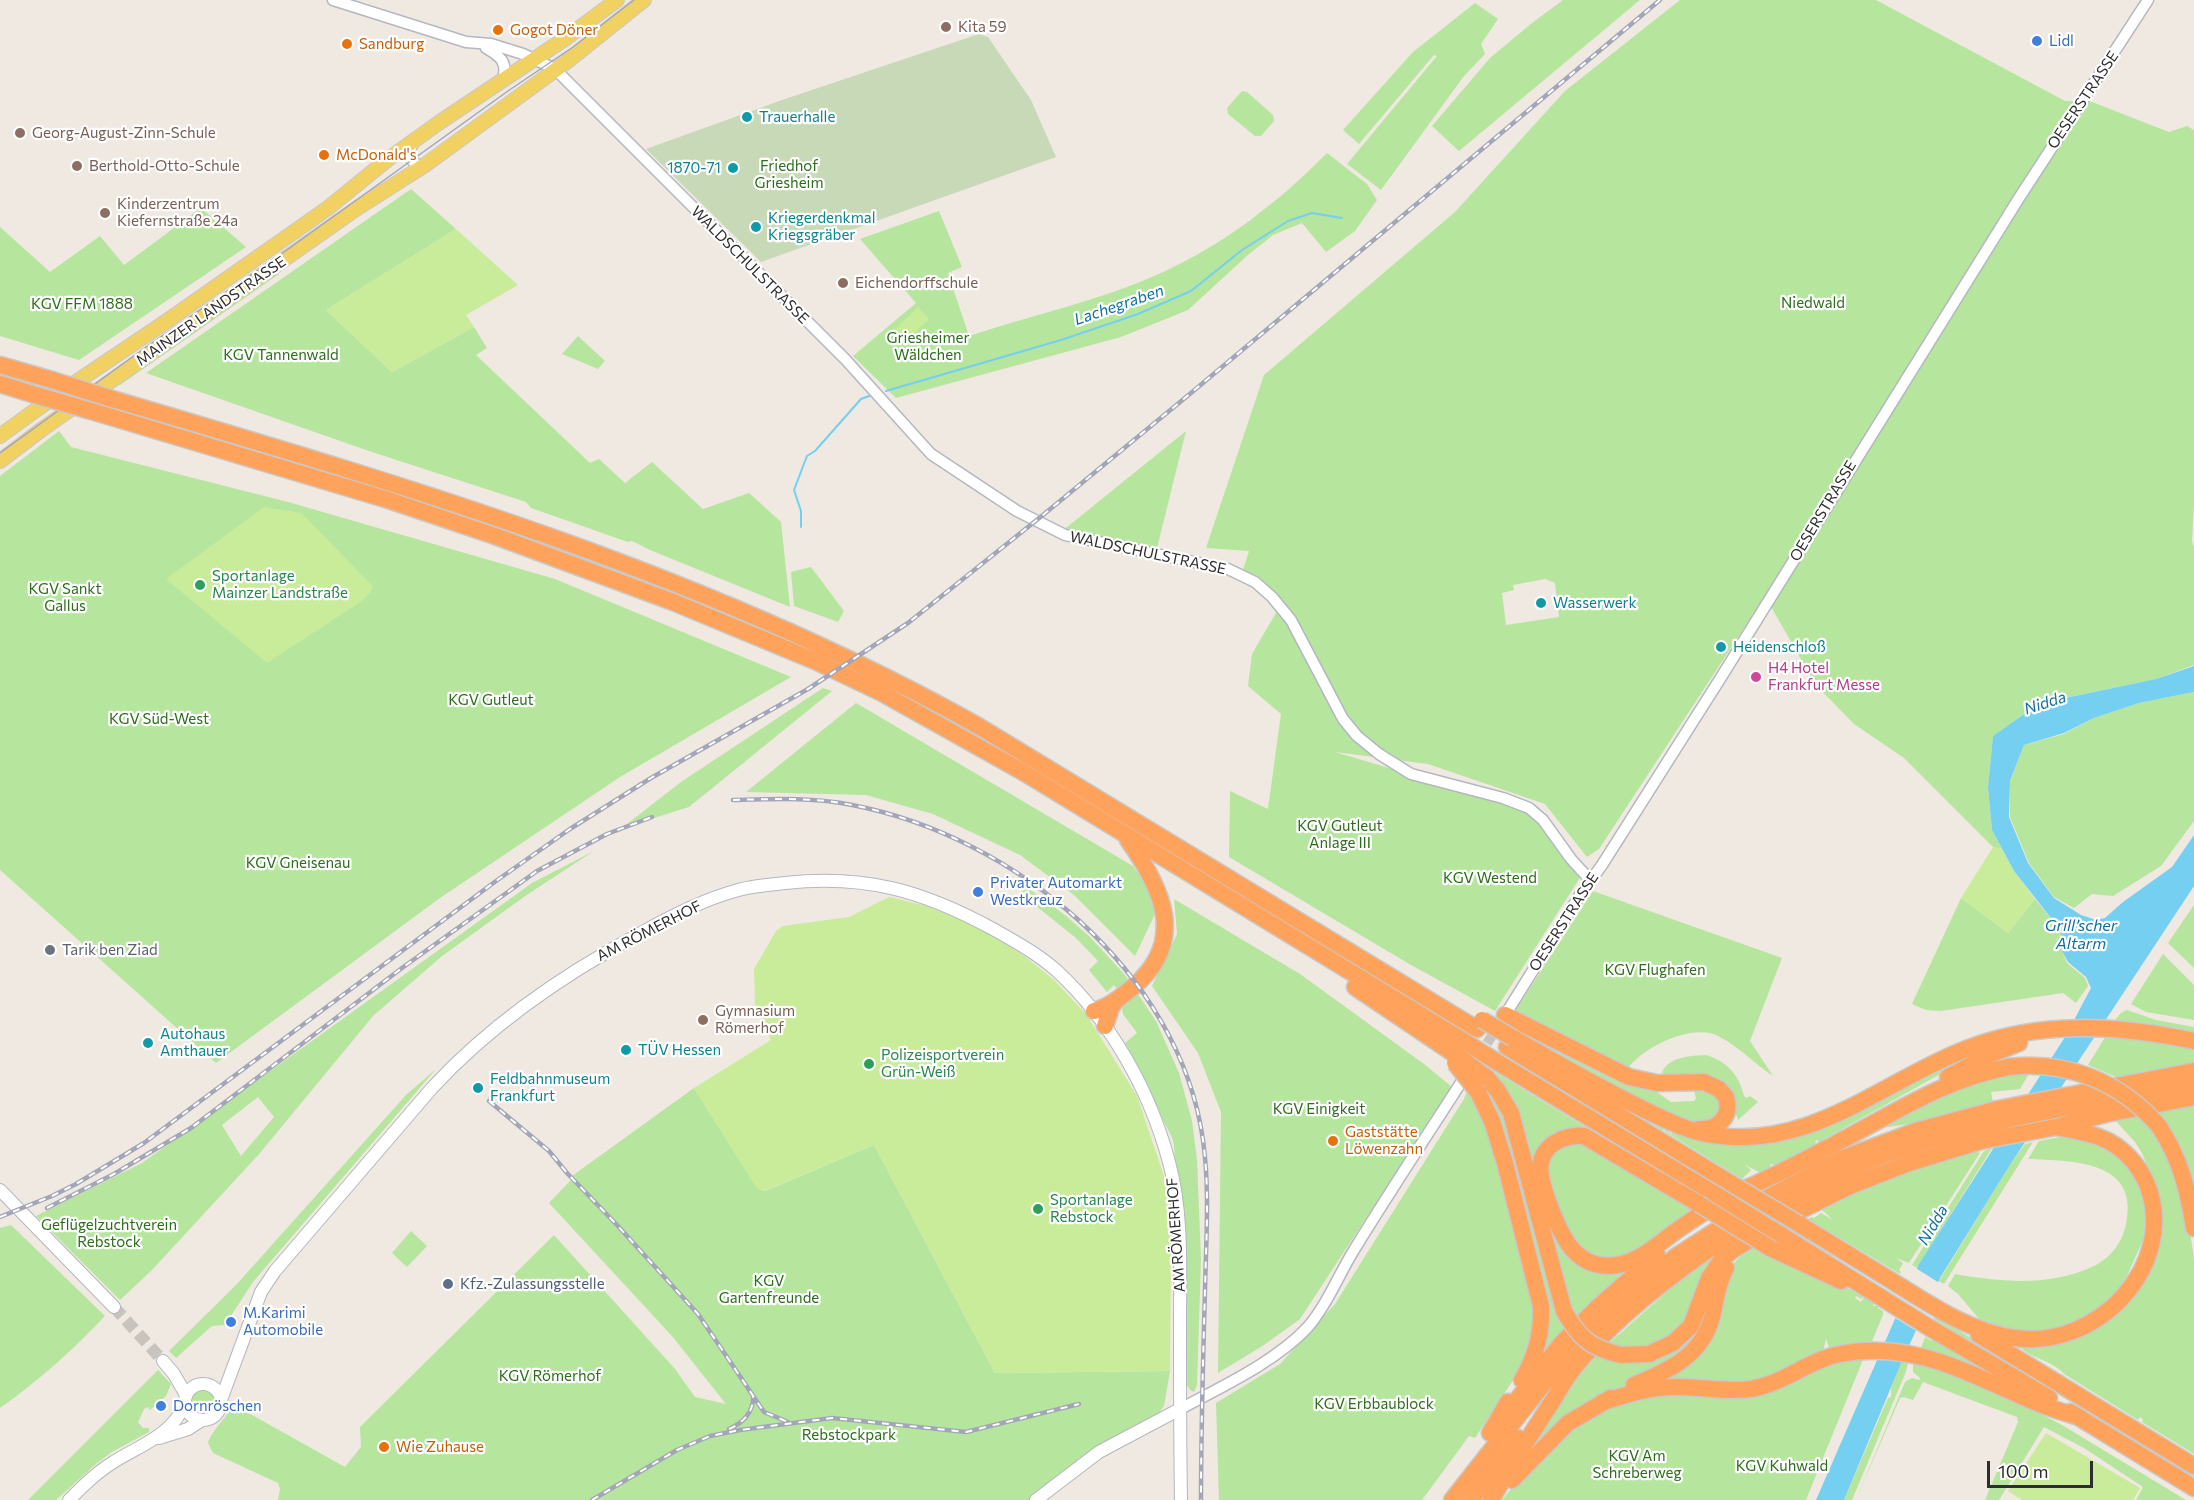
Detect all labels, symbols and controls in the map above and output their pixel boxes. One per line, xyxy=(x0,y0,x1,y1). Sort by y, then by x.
place label: Kita 59 xyxy=(958,18,1007,36)
marker: Kita 59 xyxy=(939,20,953,34)
place label: Gogot Döner xyxy=(510,21,598,39)
marker: Gogot Döner xyxy=(491,23,505,37)
place label: Lidl xyxy=(2049,32,2074,50)
marker: Lidl xyxy=(2030,34,2044,48)
place label: Sandburg xyxy=(359,35,424,53)
marker: Sandburg xyxy=(340,37,354,51)
street label: OESERSTRASSE xyxy=(2044,48,2122,152)
place label: Trauerhalle xyxy=(759,108,835,126)
marker: Trauerhalle xyxy=(740,110,754,124)
place label: Georg-August-Zinn-Schule xyxy=(32,124,216,142)
marker: Georg-August-Zinn-Schule xyxy=(13,126,27,140)
place label: McDonald's xyxy=(336,146,417,164)
marker: McDonald's xyxy=(317,148,331,162)
place label: Berthold-Otto-Schule xyxy=(89,157,240,175)
park label: Friedhof Griesheim xyxy=(754,157,824,192)
marker: Berthold-Otto-Schule xyxy=(70,159,84,173)
place label: 1870-71 xyxy=(667,159,721,177)
marker: 1870-71 xyxy=(726,161,740,175)
place label: Kinderzentrum Kiefernstraße 24a xyxy=(117,195,238,230)
street label: WALDSCHULSTRASSE xyxy=(687,202,813,328)
marker: Kinderzentrum Kiefernstraße 24a xyxy=(98,206,112,220)
place label: Kriegerdenkmal Kriegsgräber xyxy=(768,209,875,244)
marker: Kriegerdenkmal Kriegsgräber xyxy=(749,220,763,234)
street label: MAINZER LANDSTRASSE xyxy=(133,252,289,370)
place label: Eichendorffschule xyxy=(855,274,978,292)
marker: Eichendorffschule xyxy=(836,276,850,290)
water label: Lachegraben xyxy=(1072,281,1166,329)
park label: Niedwald xyxy=(1781,294,1845,312)
park label: KGV FFM 1888 xyxy=(31,295,133,313)
park label: Griesheimer Wäldchen xyxy=(887,329,969,364)
park label: KGV Tannenwald xyxy=(223,346,339,364)
street label: OESERSTRASSE xyxy=(1786,457,1860,565)
street label: WALDSCHULSTRASSE xyxy=(1068,528,1228,578)
place label: Sportanlage Mainzer Landstraße xyxy=(212,567,348,602)
marker: Sportanlage Mainzer Landstraße xyxy=(193,578,207,592)
park label: KGV Sankt Gallus xyxy=(28,580,102,615)
place label: Wasserwerk xyxy=(1553,594,1637,612)
marker: Wasserwerk xyxy=(1534,596,1548,610)
place label: Heidenschloß xyxy=(1733,638,1826,656)
marker: Heidenschloß xyxy=(1714,640,1728,654)
place label: H4 Hotel Frankfurt Messe xyxy=(1768,659,1880,694)
marker: H4 Hotel Frankfurt Messe xyxy=(1749,670,1763,684)
water label: Nidda xyxy=(2022,687,2068,719)
park label: KGV Gutleut xyxy=(448,691,534,709)
park label: KGV Süd-West xyxy=(109,710,209,728)
park label: KGV Gutleut Anlage III xyxy=(1297,817,1383,852)
park label: KGV Gneisenau xyxy=(246,854,350,872)
park label: KGV Westend xyxy=(1443,869,1537,887)
street label: OESERSTRASSE xyxy=(1525,869,1603,975)
place label: Privater Automarkt Westkreuz xyxy=(990,874,1122,909)
marker: Privater Automarkt Westkreuz xyxy=(971,885,985,899)
street label: AM RÖMERHOF xyxy=(594,897,704,965)
water label: Grill’scher Altarm xyxy=(2045,916,2117,954)
place label: Tarik ben Ziad xyxy=(62,941,158,959)
marker: Tarik ben Ziad xyxy=(43,943,57,957)
park label: KGV Flughafen xyxy=(1604,961,1706,979)
place label: Gymnasium Römerhof xyxy=(715,1002,795,1037)
marker: Gymnasium Römerhof xyxy=(696,1013,710,1027)
place label: Autohaus Amthauer xyxy=(160,1025,228,1060)
marker: Autohaus Amthauer xyxy=(141,1036,155,1050)
place label: TÜV Hessen xyxy=(638,1041,721,1059)
marker: TÜV Hessen xyxy=(619,1043,633,1057)
place label: Polizeisportverein Grün-Weiß xyxy=(881,1046,1004,1081)
marker: Polizeisportverein Grün-Weiß xyxy=(862,1057,876,1071)
place label: Feldbahnmuseum Frankfurt xyxy=(490,1070,610,1105)
marker: Feldbahnmuseum Frankfurt xyxy=(471,1081,485,1095)
park label: KGV Einigkeit xyxy=(1273,1100,1365,1118)
place label: Gaststätte Löwenzahn xyxy=(1345,1123,1423,1158)
marker: Gaststätte Löwenzahn xyxy=(1326,1134,1340,1148)
street label: AM RÖMERHOF xyxy=(1163,1177,1189,1293)
place label: Sportanlage Rebstock xyxy=(1050,1191,1133,1226)
marker: Sportanlage Rebstock xyxy=(1031,1202,1045,1216)
water label: Nidda xyxy=(1914,1202,1952,1248)
park label: Geflügelzuchtverein Rebstock xyxy=(41,1216,177,1251)
park label: KGV Gartenfreunde xyxy=(719,1272,819,1307)
place label: Kfz.-Zulassungsstelle xyxy=(460,1275,605,1293)
marker: Kfz.-Zulassungsstelle xyxy=(441,1277,455,1291)
place label: M.Karimi Automobile xyxy=(243,1304,323,1339)
marker: M.Karimi Automobile xyxy=(224,1315,238,1329)
park label: KGV Römerhof xyxy=(499,1367,601,1385)
park label: KGV Erbbaublock xyxy=(1314,1395,1434,1413)
place label: Dornröschen xyxy=(173,1397,261,1415)
marker: Dornröschen xyxy=(154,1399,168,1413)
park label: Rebstockpark xyxy=(802,1426,896,1444)
place label: Wie Zuhause xyxy=(396,1438,484,1456)
marker: Wie Zuhause xyxy=(377,1440,391,1454)
park label: KGV Am Schreberweg xyxy=(1592,1447,1682,1482)
scale bar xyxy=(1990,1449,2096,1487)
park label: KGV Kuhwald xyxy=(1736,1457,1828,1475)
text: 100 m xyxy=(1998,1460,2048,1482)

